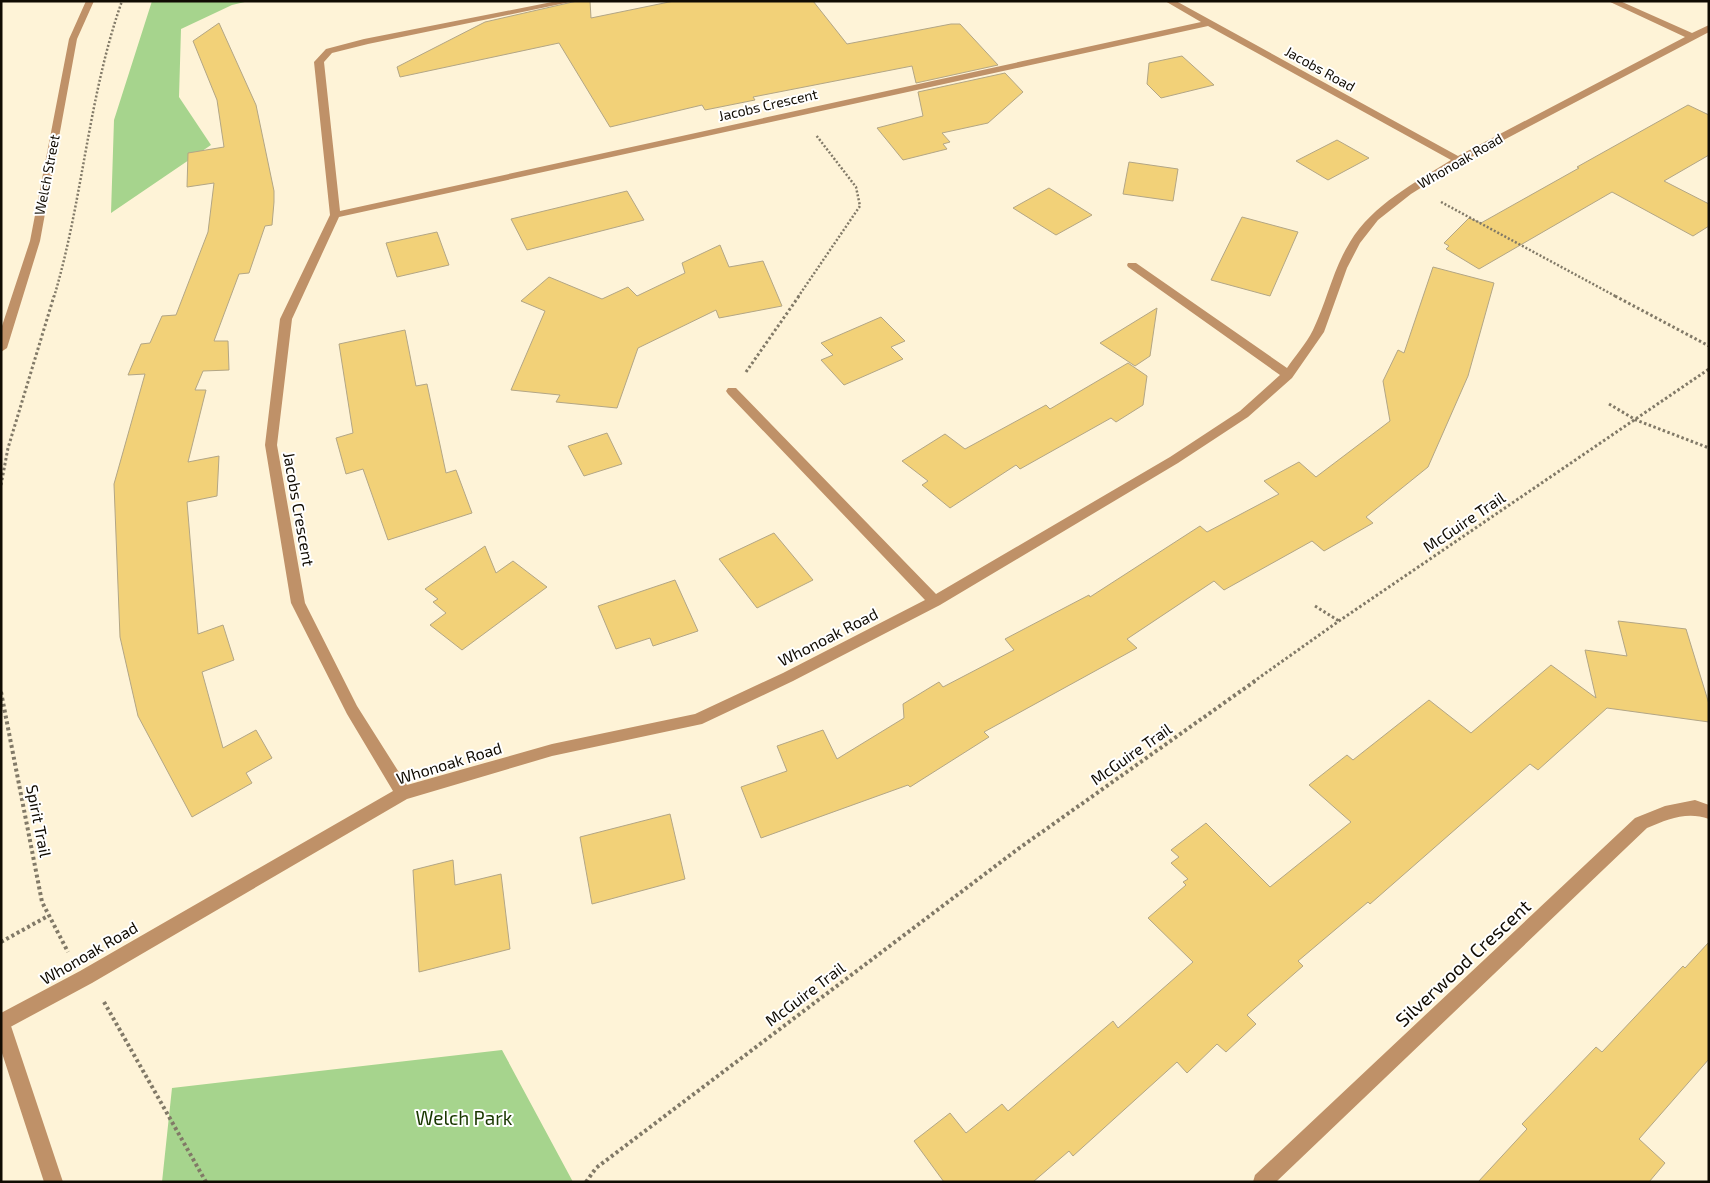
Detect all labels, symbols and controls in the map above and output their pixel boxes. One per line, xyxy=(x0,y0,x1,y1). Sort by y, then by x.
street label: Jacobs Road xyxy=(1282,42,1358,95)
street label: Jacobs Crescent xyxy=(717,85,819,124)
street label: Whonoak Road xyxy=(1414,129,1505,192)
street label: Welch Street xyxy=(30,133,63,217)
street label: Jacobs Crescent xyxy=(280,450,319,567)
street label: McGuire Trail xyxy=(1419,487,1508,556)
street label: Whonoak Road xyxy=(775,603,881,670)
street label: McGuire Trail xyxy=(1086,719,1175,789)
street label: Whonoak Road xyxy=(394,737,504,788)
street label: Spirit Trail xyxy=(23,783,56,859)
street label: Silverwood Crescent xyxy=(1390,894,1535,1031)
street label: Whonoak Road xyxy=(37,917,141,988)
street label: McGuire Trail xyxy=(761,957,848,1030)
park label: Welch Park xyxy=(416,1106,513,1129)

